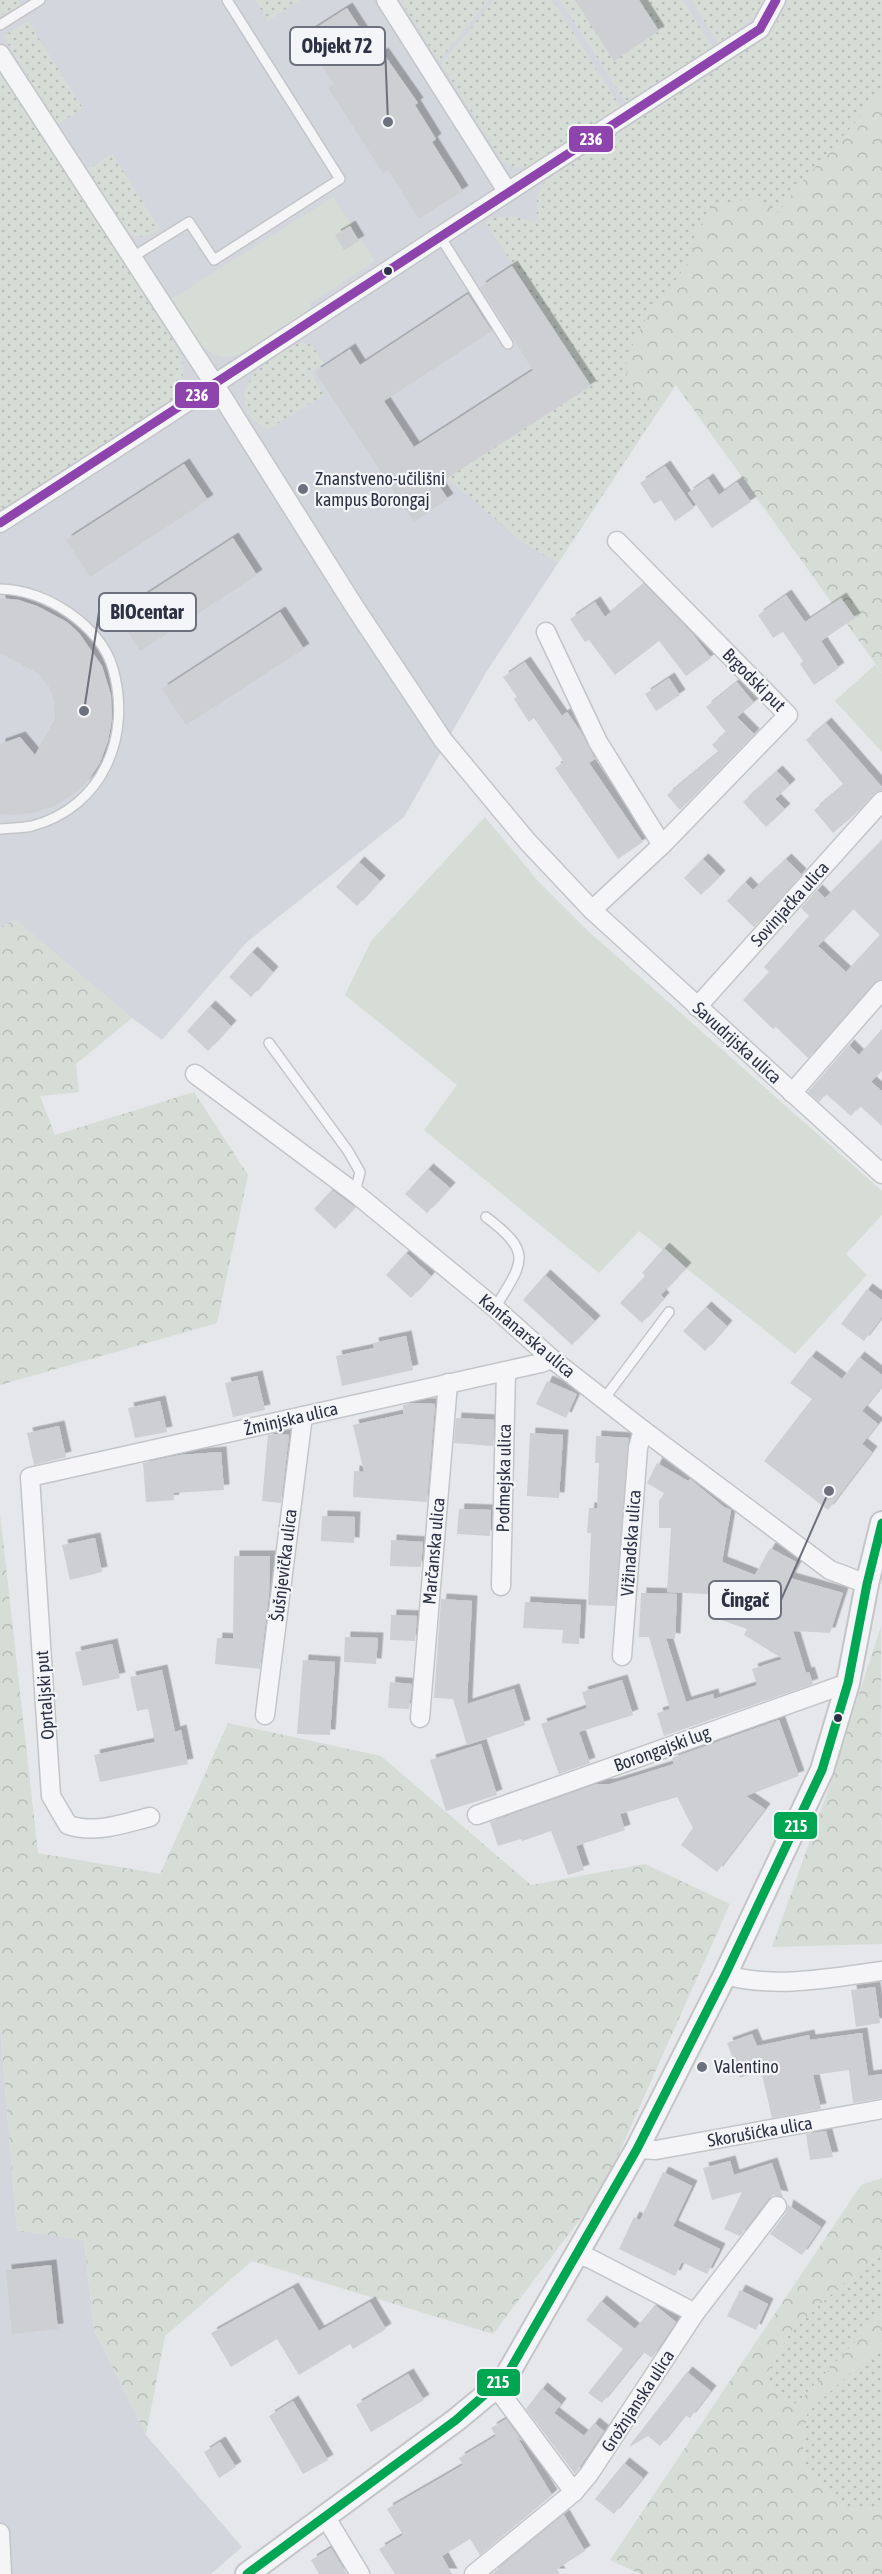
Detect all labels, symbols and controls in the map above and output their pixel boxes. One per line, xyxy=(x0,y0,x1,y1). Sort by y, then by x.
callout: Objekt 72 xyxy=(290,27,385,65)
text: Objekt 72 xyxy=(302,34,372,57)
line badge: 236 xyxy=(568,125,614,153)
text: 236 xyxy=(580,130,603,148)
unlabelled marker xyxy=(382,265,394,277)
line badge: 236 xyxy=(174,381,220,409)
text: 236 xyxy=(186,386,209,404)
place label: Znanstveno-učilišni kampus Borongaj xyxy=(315,468,445,510)
marker: Znanstveno-učilišni kampus Borongaj xyxy=(296,482,310,496)
callout: BIOcentar xyxy=(99,593,196,631)
text: BIOcentar xyxy=(110,600,185,623)
street label: Brgodski put xyxy=(718,644,790,716)
street label: Sovinjačka ulica xyxy=(746,857,833,950)
street label: Savudrijska ulica xyxy=(689,997,786,1088)
street label: Kanfanarska ulica xyxy=(475,1289,580,1382)
street label: Žminjska ulica xyxy=(242,1398,340,1440)
street label: Podmejska ulica xyxy=(492,1423,515,1532)
street label: Vižinadska ulica xyxy=(616,1489,645,1597)
street label: Marčanska ulica xyxy=(418,1497,449,1605)
street label: Šušnjevička ulica xyxy=(266,1508,301,1622)
callout: Čingač xyxy=(709,1581,781,1619)
text: Čingač xyxy=(721,1588,770,1611)
street label: Oprtaljski put xyxy=(31,1650,58,1740)
unlabelled marker xyxy=(832,1712,844,1724)
street label: Borongajski lug xyxy=(611,1721,713,1776)
line badge: 215 xyxy=(773,1811,818,1840)
text: 215 xyxy=(785,1817,808,1835)
place label: Valentino xyxy=(714,2056,779,2077)
marker: Valentino xyxy=(695,2060,709,2074)
street label: Skorušićka ulica xyxy=(706,2112,814,2151)
street label: Grožnjanska ulica xyxy=(597,2346,678,2456)
line badge: 215 xyxy=(476,2368,521,2397)
text: 215 xyxy=(487,2373,510,2391)

